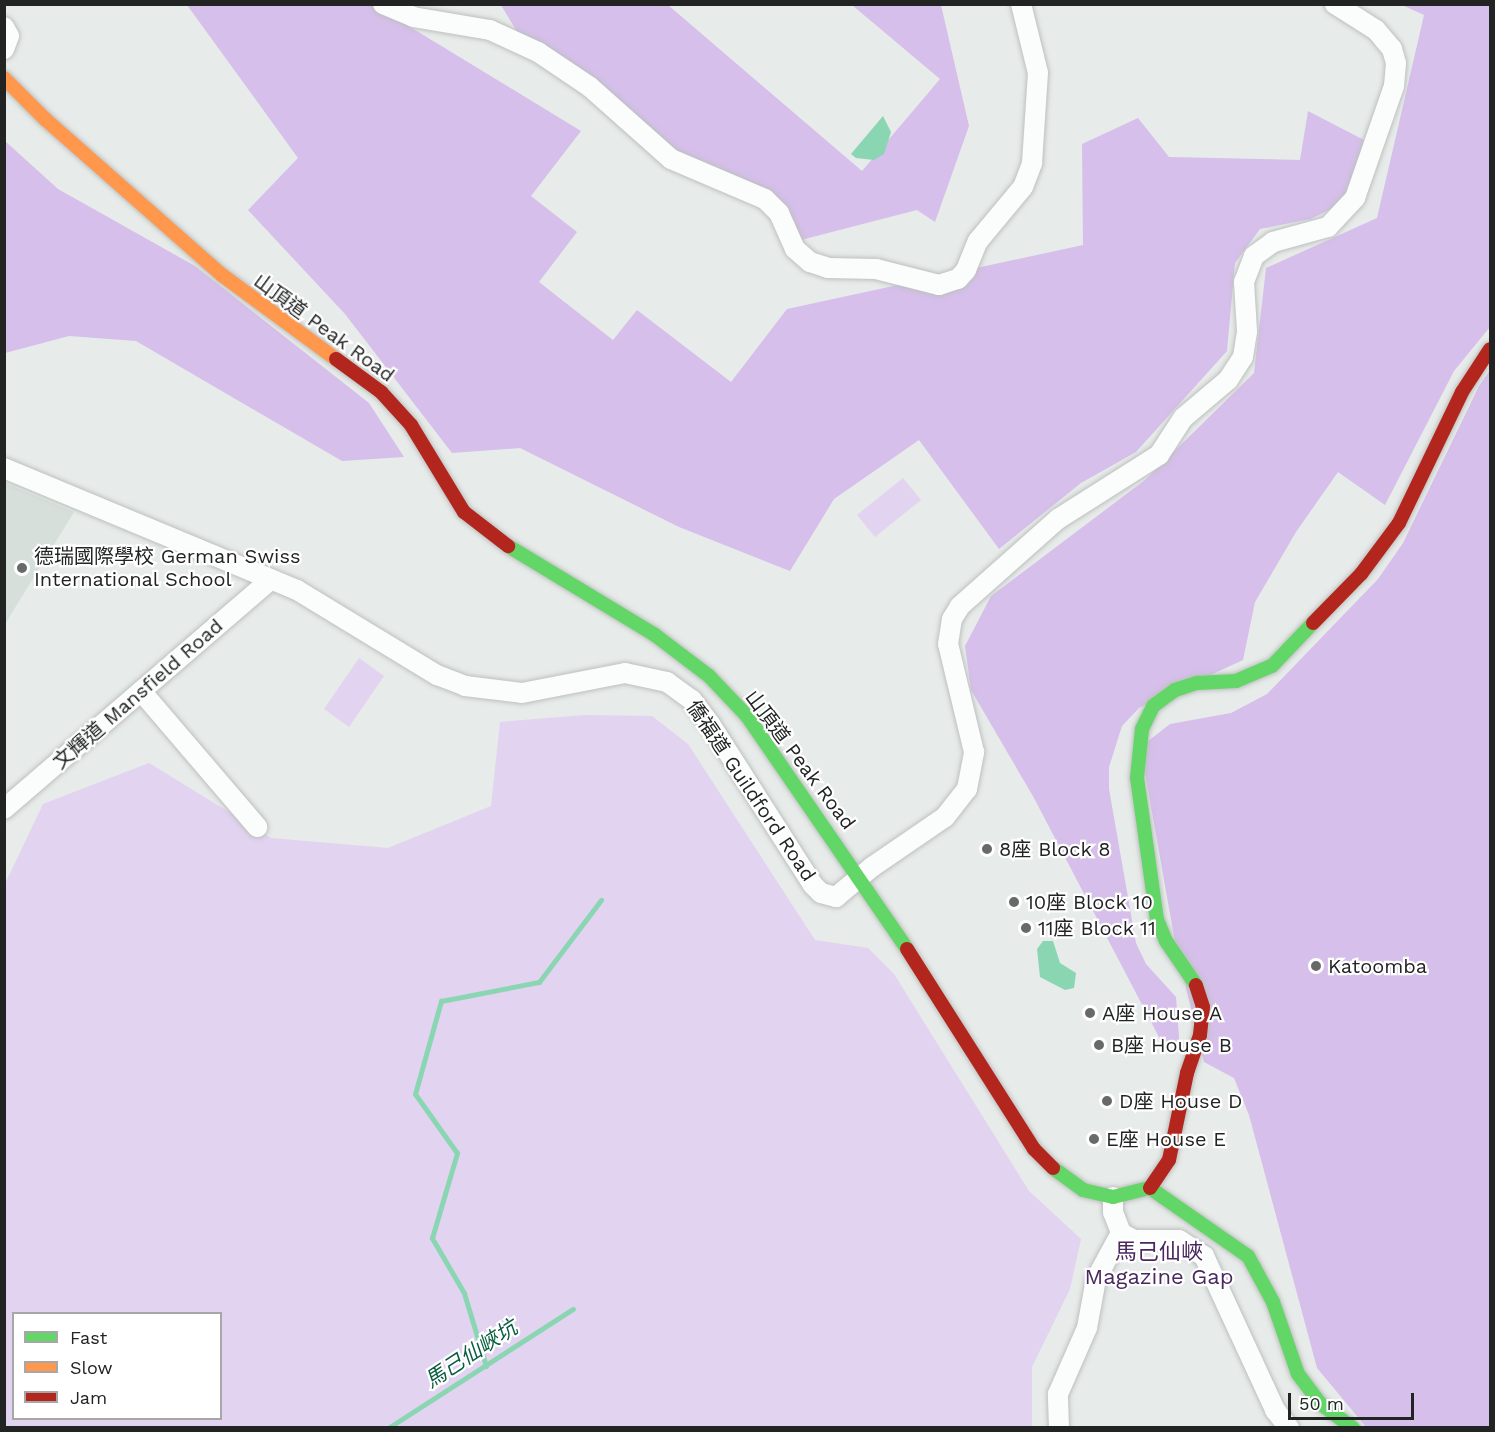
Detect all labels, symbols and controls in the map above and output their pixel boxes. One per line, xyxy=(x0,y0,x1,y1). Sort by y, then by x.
street label: 山頂道 Peak Road xyxy=(249,269,399,387)
place label: 德瑞國際學校 German Swiss International School xyxy=(34,544,301,591)
marker: 德瑞國際學校 German Swiss International School xyxy=(15,561,29,575)
street label: 文輝道 Mansfield Road xyxy=(48,614,228,774)
street label: 山頂道 Peak Road xyxy=(740,685,860,835)
street label: 僑福道 Guildford Road xyxy=(681,696,821,886)
place label: 8座 Block 8 xyxy=(999,837,1111,861)
marker: 8座 Block 8 xyxy=(980,842,994,856)
place label: 10座 Block 10 xyxy=(1026,890,1154,914)
marker: 10座 Block 10 xyxy=(1007,895,1021,909)
place label: 11座 Block 11 xyxy=(1038,916,1157,940)
marker: 11座 Block 11 xyxy=(1019,921,1033,935)
place label: Katoomba xyxy=(1328,954,1427,978)
marker: Katoomba xyxy=(1309,959,1323,973)
place label: A座 House A xyxy=(1102,1001,1223,1025)
marker: A座 House A xyxy=(1083,1006,1097,1020)
place label: B座 House B xyxy=(1111,1033,1232,1057)
marker: B座 House B xyxy=(1092,1038,1106,1052)
place label: D座 House D xyxy=(1119,1089,1242,1113)
marker: D座 House D xyxy=(1100,1094,1114,1108)
place label: E座 House E xyxy=(1106,1127,1226,1151)
marker: E座 House E xyxy=(1087,1132,1101,1146)
district label: 馬己仙峽 Magazine Gap xyxy=(1076,1238,1242,1290)
legend xyxy=(12,1312,222,1420)
water label: 馬己仙峽坑 xyxy=(420,1315,522,1393)
text: Fast xyxy=(70,1327,107,1348)
text: Slow xyxy=(70,1357,113,1378)
scale bar xyxy=(1291,1381,1417,1419)
text: Jam xyxy=(70,1387,107,1408)
text: 50 m xyxy=(1299,1393,1344,1414)

